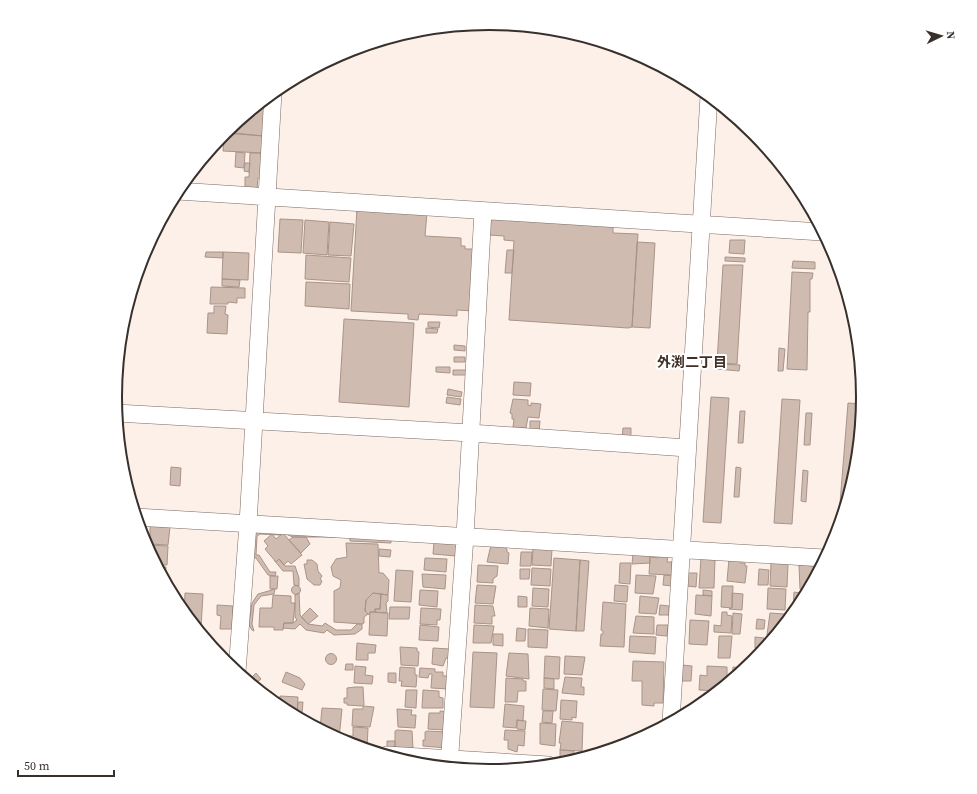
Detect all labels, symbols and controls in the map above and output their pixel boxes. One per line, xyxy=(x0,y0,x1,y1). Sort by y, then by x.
north arrow xyxy=(921,16,961,56)
text: N xyxy=(943,31,958,40)
district label: 外渕二丁目 xyxy=(657,352,727,372)
scale bar xyxy=(18,752,114,778)
text: 50 m xyxy=(24,758,50,774)

